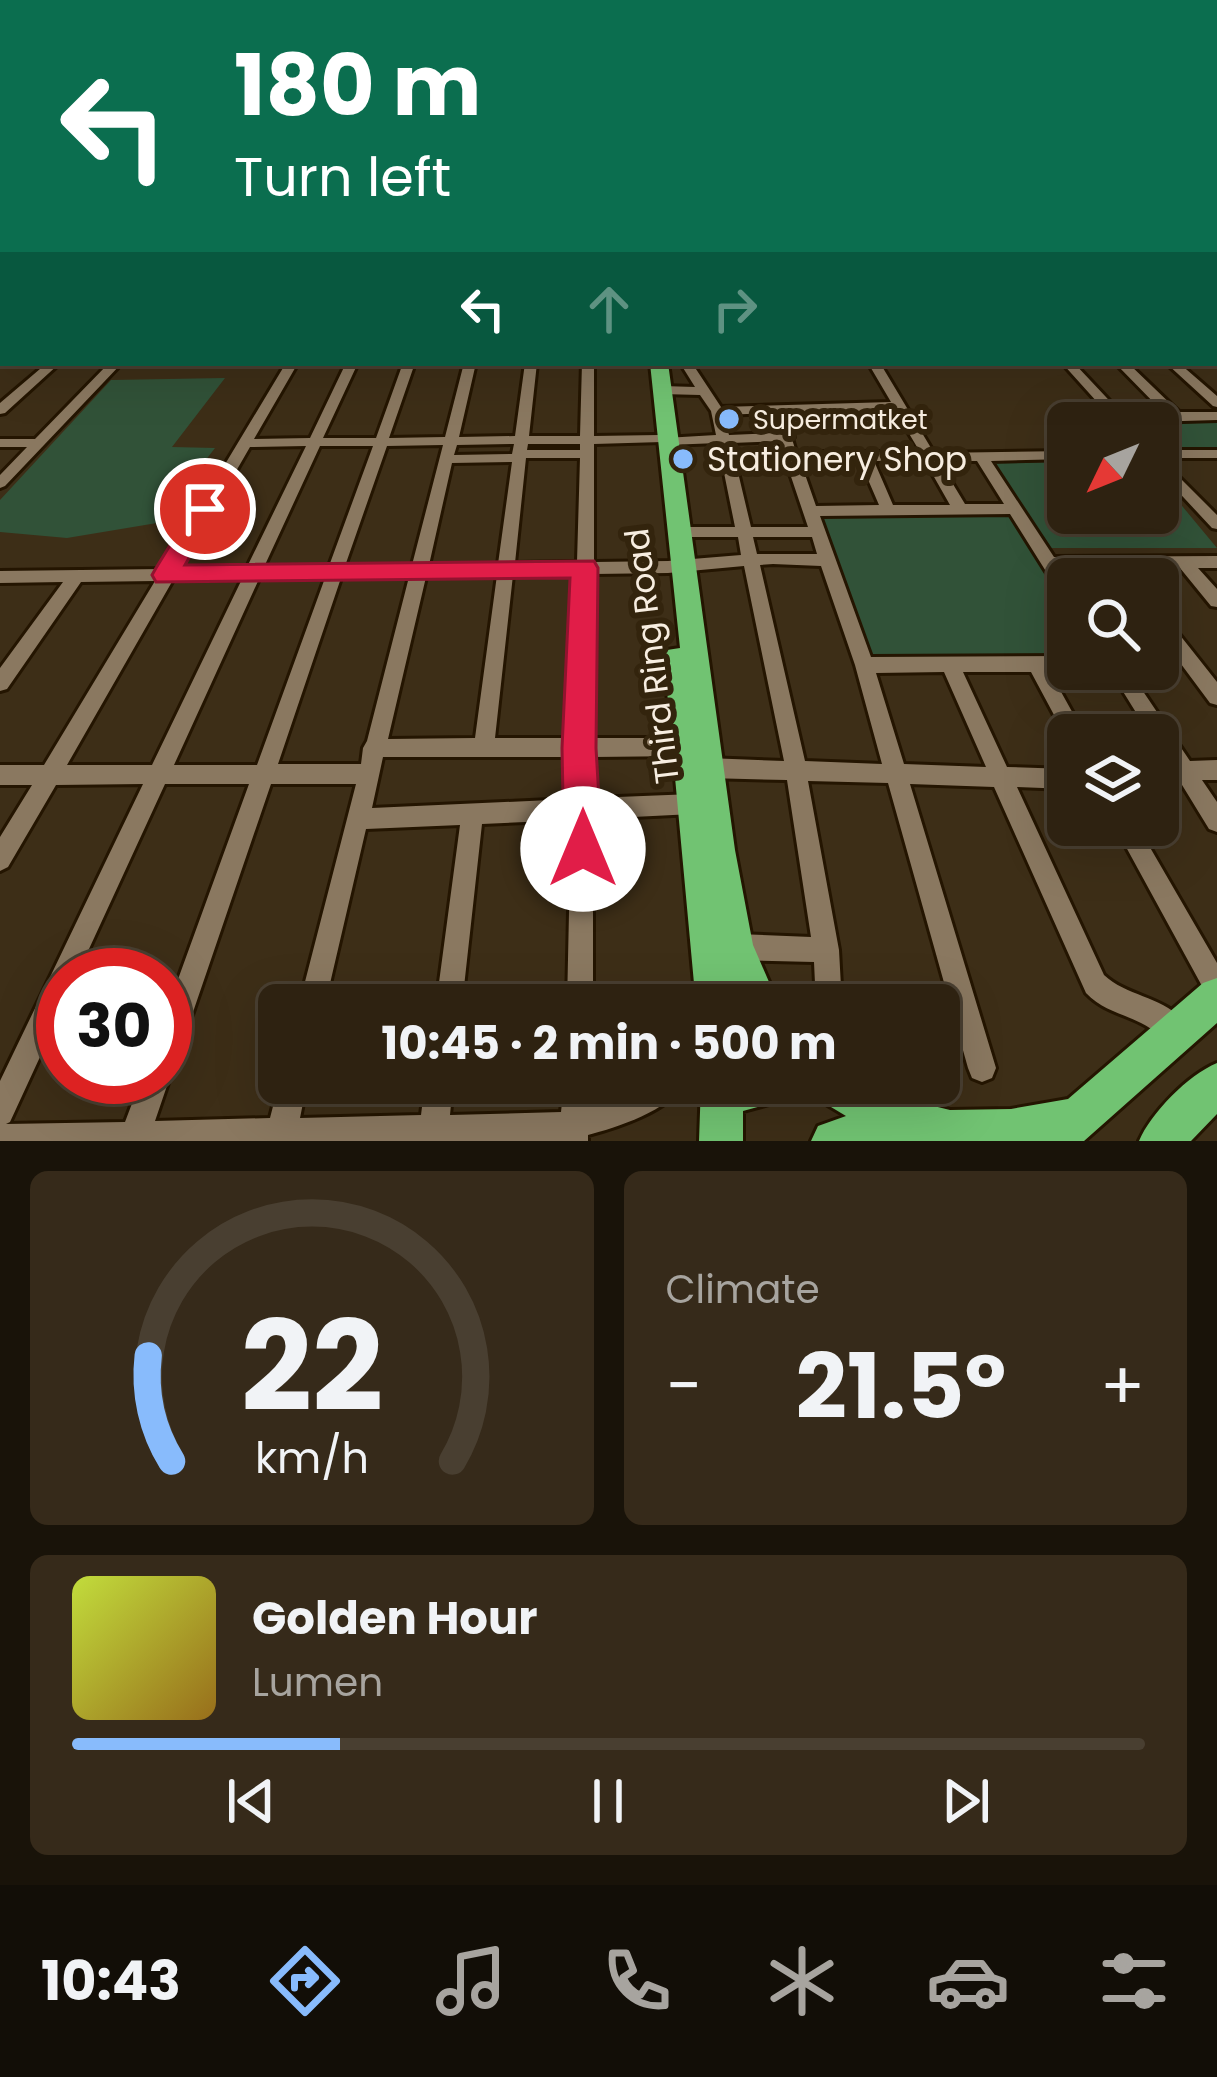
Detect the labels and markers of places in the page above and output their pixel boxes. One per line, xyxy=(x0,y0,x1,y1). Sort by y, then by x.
place label: Supermatket xyxy=(753,401,928,438)
marker: Supermatket xyxy=(716,406,742,432)
place label: Stationery Shop xyxy=(707,436,967,483)
marker: Stationery Shop xyxy=(670,446,696,472)
pin xyxy=(154,458,256,560)

